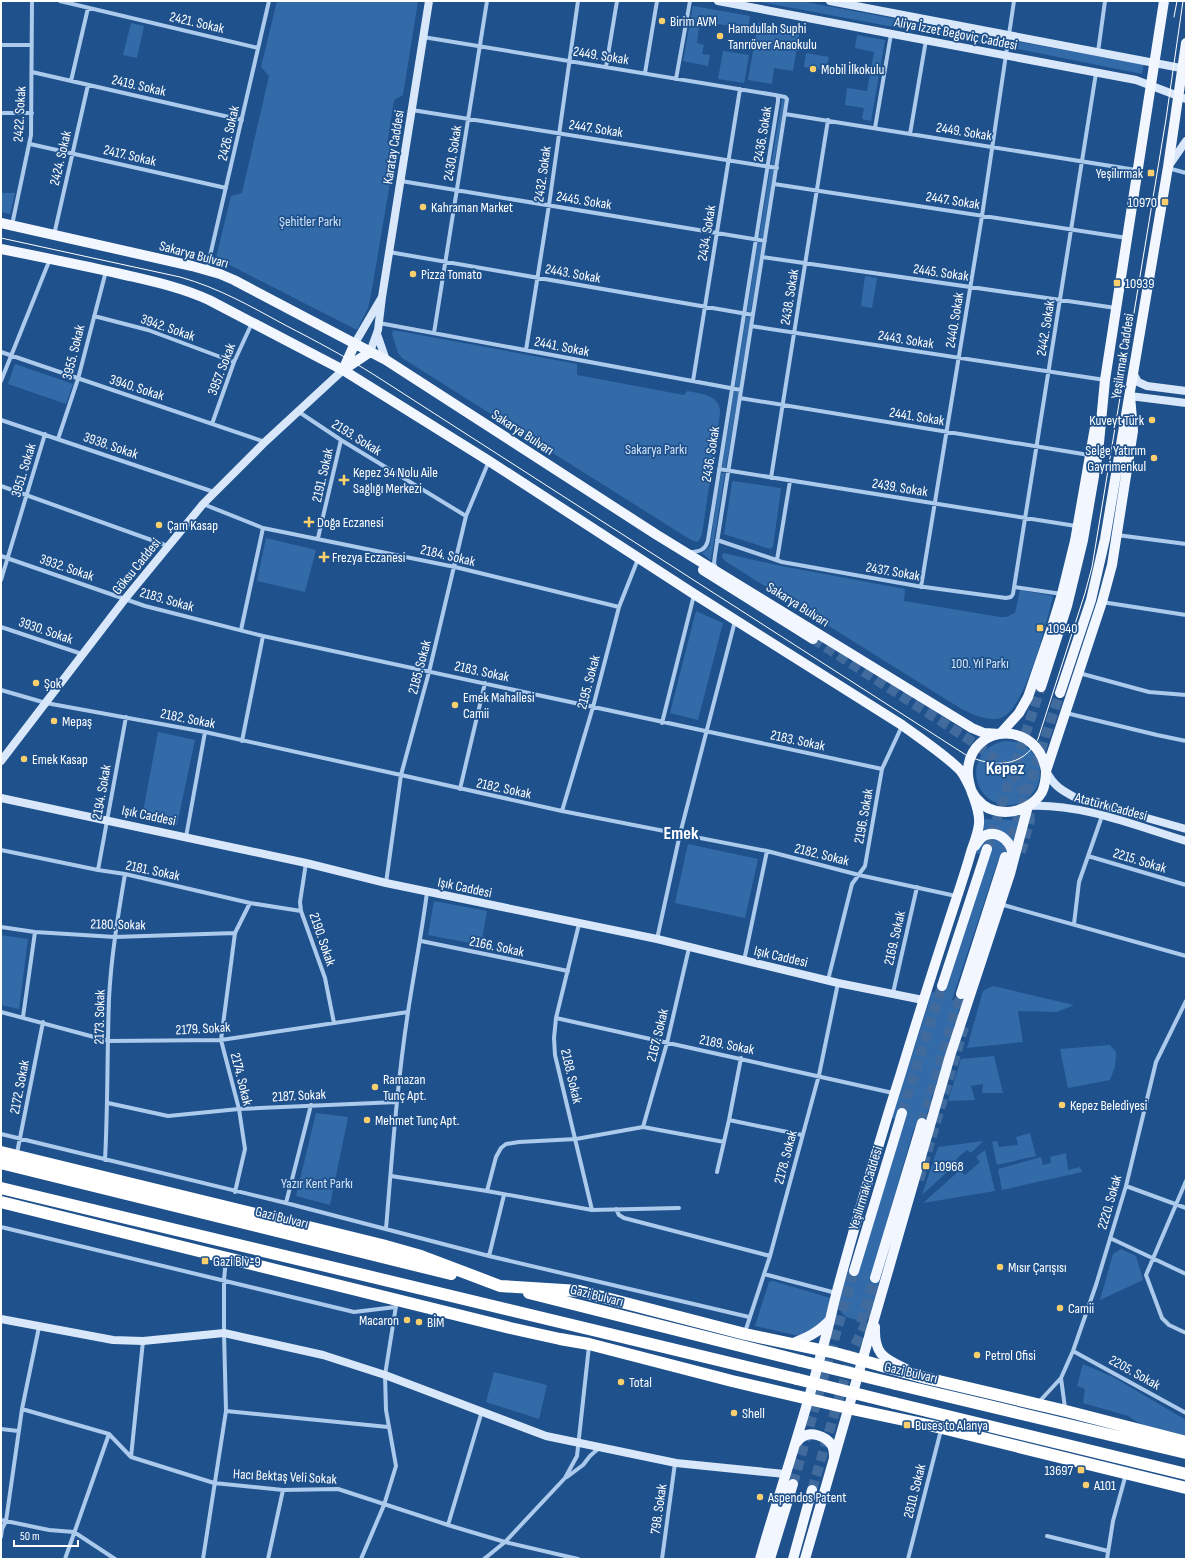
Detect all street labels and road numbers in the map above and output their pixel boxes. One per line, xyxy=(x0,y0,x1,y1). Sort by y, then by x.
street label: 2421. Sokak xyxy=(168,8,226,37)
street label: Aliya İzzet Begoviç Caddesi xyxy=(892,13,1019,54)
street label: 2449. Sokak xyxy=(572,43,631,68)
street label: 2419. Sokak xyxy=(110,71,168,100)
street label: 2422. Sokak xyxy=(10,85,29,142)
street label: 2426. Sokak xyxy=(214,103,243,162)
street label: 2436. Sokak xyxy=(750,104,775,163)
street label: Karatay Caddesi xyxy=(379,109,408,185)
street label: 2447. Sokak xyxy=(568,116,625,141)
street label: 2449. Sokak xyxy=(935,119,994,144)
street label: 2430. Sokak xyxy=(440,123,465,182)
street label: 2424. Sokak xyxy=(46,128,75,187)
street label: 2417. Sokak xyxy=(102,141,159,170)
street label: 2432. Sokak xyxy=(530,145,555,203)
street label: 2445. Sokak xyxy=(555,188,613,213)
street label: 2447. Sokak xyxy=(925,188,982,213)
street label: 2434. Sokak xyxy=(694,203,719,262)
street label: Sakarya Bulvarı xyxy=(157,237,230,272)
street label: 2443. Sokak xyxy=(544,260,603,287)
street label: 2445. Sokak xyxy=(912,260,970,285)
street label: 2438. Sokak xyxy=(777,267,802,326)
street label: 2440. Sokak xyxy=(942,290,967,349)
street label: 2442. Sokak xyxy=(1033,298,1058,357)
street label: 3942. Sokak xyxy=(138,310,198,345)
street label: Yeşilırmak Caddesi xyxy=(1107,312,1138,400)
street label: 3955. Sokak xyxy=(58,322,89,381)
street label: 2443. Sokak xyxy=(877,327,936,352)
street label: 2441. Sokak xyxy=(533,333,591,360)
street label: 3957. Sokak xyxy=(204,340,239,398)
street label: 3940. Sokak xyxy=(107,371,167,404)
street label: 2441. Sokak xyxy=(888,404,946,429)
street label: Sakarya Bulvarı xyxy=(488,406,557,459)
street label: 2193. Sokak xyxy=(329,416,385,460)
street label: 2436. Sokak xyxy=(698,424,723,483)
street label: 3938. Sokak xyxy=(81,428,141,463)
street label: 3951. Sokak xyxy=(7,440,40,499)
street label: 2191. Sokak xyxy=(308,446,337,504)
street label: 2439. Sokak xyxy=(871,475,930,500)
street label: Göksu Caddesi xyxy=(108,535,164,598)
street label: 2184. Sokak xyxy=(419,541,478,570)
street label: 3932. Sokak xyxy=(37,550,97,585)
street label: 2437. Sokak xyxy=(865,558,922,585)
street label: Sakarya Bulvarı xyxy=(763,578,832,630)
street label: 2183. Sokak xyxy=(138,584,196,615)
street label: 3930. Sokak xyxy=(16,613,76,648)
street label: 2185. Sokak xyxy=(404,638,435,696)
street label: 2195. Sokak xyxy=(573,653,604,711)
street label: 2183. Sokak xyxy=(453,657,511,686)
street label: 2182. Sokak xyxy=(159,705,217,732)
street label: 2183. Sokak xyxy=(769,726,827,755)
street label: 2194. Sokak xyxy=(88,763,115,821)
street label: 2182. Sokak xyxy=(475,774,533,803)
street label: 2196. Sokak xyxy=(850,787,877,845)
street label: Atatürk Caddesi xyxy=(1072,788,1149,824)
street label: Işık Caddesi xyxy=(120,801,178,830)
street label: 2182. Sokak xyxy=(793,840,852,870)
street label: 2215. Sokak xyxy=(1111,844,1169,877)
street label: 2181. Sokak xyxy=(124,856,182,885)
street label: Işık Caddesi xyxy=(436,873,494,902)
street label: 2169. Sokak xyxy=(880,909,909,967)
street label: 2190. Sokak xyxy=(305,910,340,969)
street label: 2180. Sokak xyxy=(90,916,146,933)
street label: 2166. Sokak xyxy=(468,932,526,961)
street label: Işık Caddesi xyxy=(752,942,810,971)
street label: 2173. Sokak xyxy=(91,989,108,1045)
street label: 2167. Sokak xyxy=(643,1006,672,1063)
street label: 2179. Sokak xyxy=(175,1019,232,1038)
street label: 2189. Sokak xyxy=(698,1031,756,1058)
street label: 2188. Sokak xyxy=(557,1047,586,1106)
street label: 2174. Sokak xyxy=(227,1051,256,1108)
street label: 2172. Sokak xyxy=(6,1058,33,1116)
street label: 2187. Sokak xyxy=(272,1086,327,1105)
street label: 2178. Sokak xyxy=(770,1128,801,1186)
street label: Yeşilırmak Caddesi xyxy=(845,1144,886,1232)
street label: 2220. Sokak xyxy=(1094,1172,1126,1231)
street label: Gazi Bulvarı xyxy=(254,1203,310,1232)
street label: Gazi Bulvarı xyxy=(569,1281,625,1310)
street label: 2205. Sokak xyxy=(1106,1351,1164,1394)
street label: Gazi Bulvarı xyxy=(883,1358,939,1387)
street label: 2810. Sokak xyxy=(900,1462,930,1520)
street label: Hacı Bektaş Veli Sokak xyxy=(233,1465,338,1488)
street label: 798. Sokak xyxy=(647,1482,671,1535)

